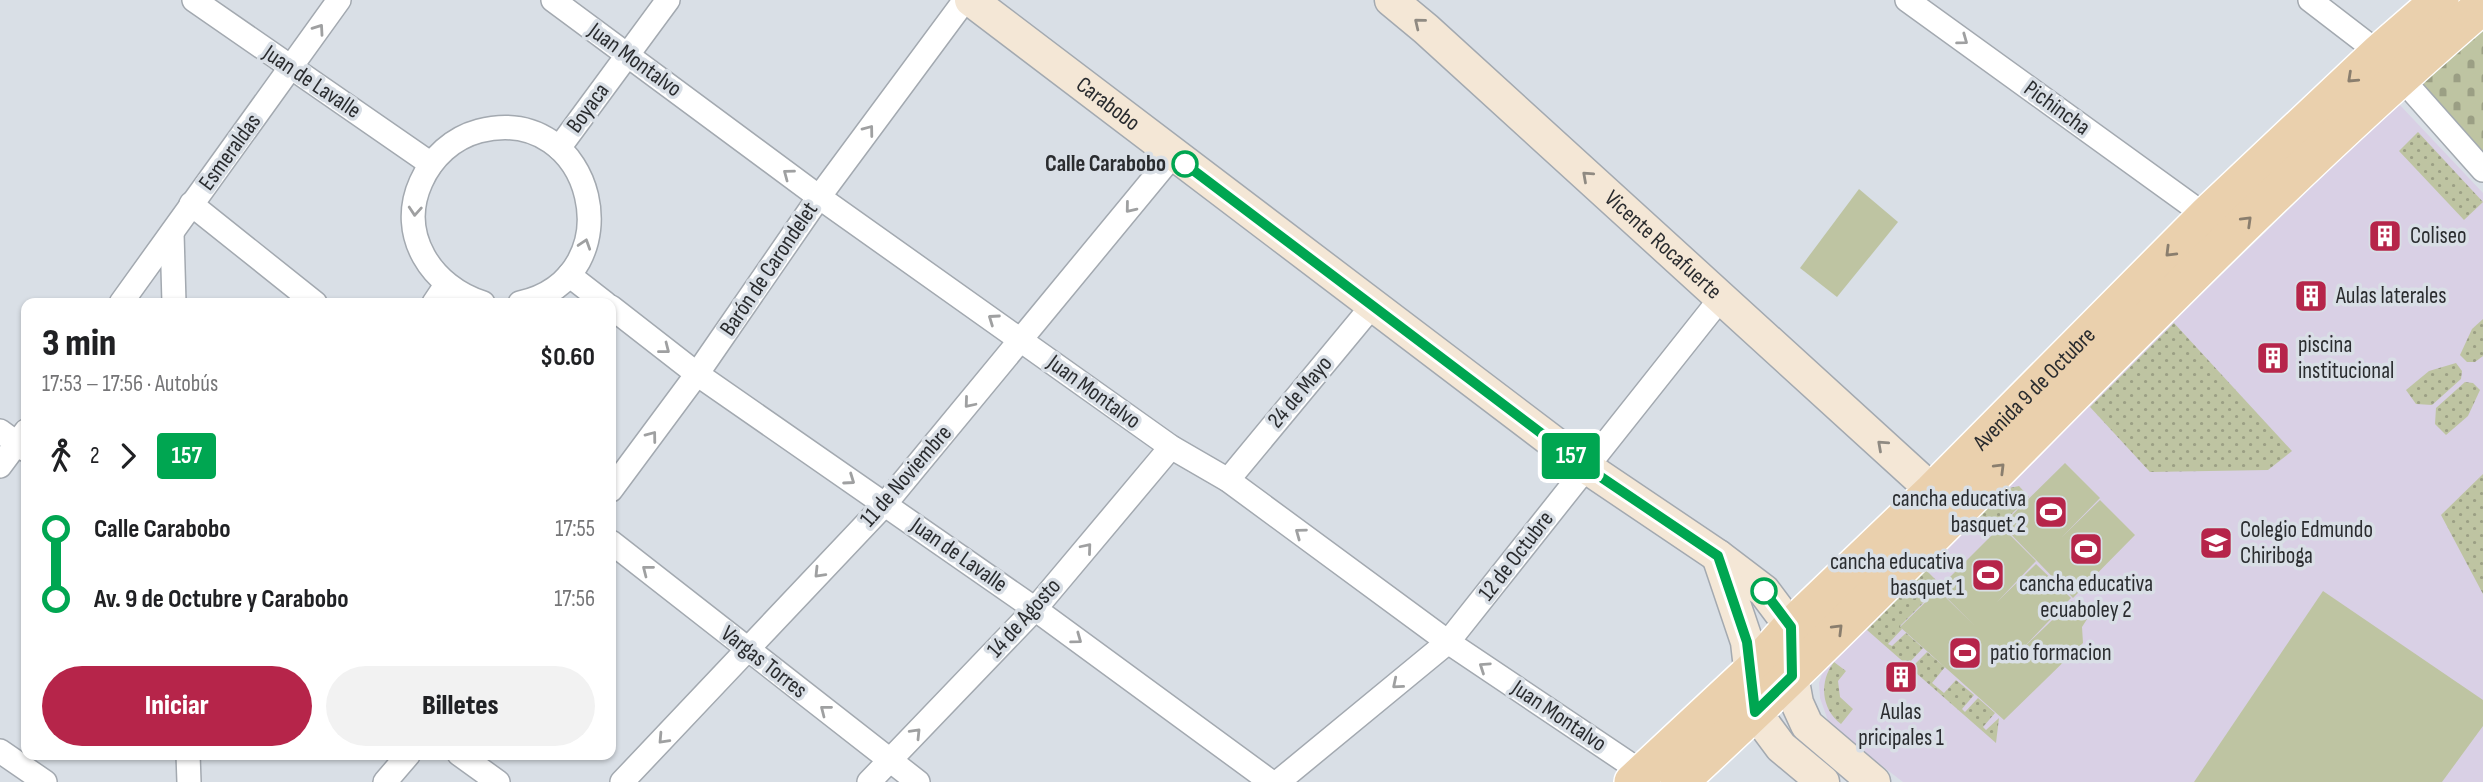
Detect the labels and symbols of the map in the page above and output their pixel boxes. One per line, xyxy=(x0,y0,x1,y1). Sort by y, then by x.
street label: Juan Montalvo xyxy=(582,16,687,103)
one-way arrow xyxy=(1415,19,1428,31)
one-way arrow xyxy=(311,24,323,37)
one-way arrow xyxy=(1955,32,1968,44)
street label: Juan de Lavalle xyxy=(257,39,366,125)
one-way arrow xyxy=(2347,69,2360,82)
street label: Carabobo xyxy=(1070,71,1145,137)
street label: Pichincha xyxy=(2018,75,2096,141)
street label: Boyaca xyxy=(561,78,615,138)
street label: Esmeraldas xyxy=(193,108,267,196)
one-way arrow xyxy=(860,126,873,138)
place label: Calle Carabobo xyxy=(1045,150,1166,178)
marker: Calle Carabobo xyxy=(1172,151,1198,177)
one-way arrow xyxy=(783,169,795,182)
one-way arrow xyxy=(1583,172,1596,184)
street label: Vicente Rocafuerte xyxy=(1598,184,1727,305)
street label: Barón de Carondelet xyxy=(714,197,824,341)
one-way arrow xyxy=(1125,201,1138,213)
one-way arrow xyxy=(408,206,423,217)
one-way arrow xyxy=(2239,217,2252,230)
building icon: Coliseo xyxy=(2366,217,2404,255)
place label: Coliseo xyxy=(2410,222,2467,250)
one-way arrow xyxy=(577,238,592,250)
one-way arrow xyxy=(2165,243,2178,256)
building icon: Aulas laterales xyxy=(2292,277,2330,315)
place label: Aulas laterales xyxy=(2335,282,2447,310)
one-way arrow xyxy=(988,315,1001,327)
street label: Avenida 9 de Octubre xyxy=(1967,321,2101,457)
place label: piscina institucional xyxy=(2298,331,2394,385)
building icon: piscina institucional xyxy=(2254,339,2292,377)
one-way arrow xyxy=(656,341,669,353)
street label: Juan Montalvo xyxy=(1041,348,1146,435)
street label: 24 de Mayo xyxy=(1262,350,1338,434)
one-way arrow xyxy=(965,395,978,407)
street label: 11 de Noviembre xyxy=(854,419,958,533)
one-way arrow xyxy=(643,431,656,443)
line badge: 157 xyxy=(1531,433,1611,479)
one-way arrow xyxy=(1877,440,1890,453)
one-way arrow xyxy=(1991,463,2004,476)
one-way arrow xyxy=(842,472,855,484)
place label: cancha educativa basquet 2 xyxy=(1892,485,2026,539)
sports icon: cancha educativa basquet 2 xyxy=(2032,493,2070,531)
street label: 12 de Octubre xyxy=(1472,506,1560,606)
street label: Juan de Lavalle xyxy=(904,511,1013,598)
place label: Colegio Edmundo Chiriboga xyxy=(2240,516,2373,570)
school or university icon: Colegio Edmundo Chiriboga xyxy=(2197,524,2235,562)
one-way arrow xyxy=(1295,529,1308,542)
sports icon: cancha educativa ecuaboley 2 xyxy=(2067,530,2105,568)
one-way arrow xyxy=(1079,543,1091,556)
place label: cancha educativa basquet 1 xyxy=(1830,548,1964,602)
sports icon: cancha educativa basquet 1 xyxy=(1969,556,2007,594)
one-way arrow xyxy=(642,565,654,578)
one-way arrow xyxy=(815,565,828,578)
place label: cancha educativa ecuaboley 2 xyxy=(2019,570,2153,624)
street label: 14 de Agosto xyxy=(981,572,1067,664)
unlabelled marker xyxy=(1751,578,1777,604)
street label: Vargas Torres xyxy=(715,620,813,704)
one-way arrow xyxy=(1830,624,1843,637)
one-way arrow xyxy=(1069,631,1081,643)
sports icon: patio formacion xyxy=(1946,634,1984,672)
place label: patio formacion xyxy=(1990,639,2112,667)
building icon: Aulas pricipales 1 xyxy=(1882,658,1920,696)
one-way arrow xyxy=(1479,662,1492,675)
street label: Juan Montalvo xyxy=(1505,674,1612,758)
one-way arrow xyxy=(1392,676,1405,688)
place label: Aulas pricipales 1 xyxy=(1858,698,1944,752)
one-way arrow xyxy=(821,706,833,719)
one-way arrow xyxy=(907,728,920,741)
one-way arrow xyxy=(659,731,671,744)

